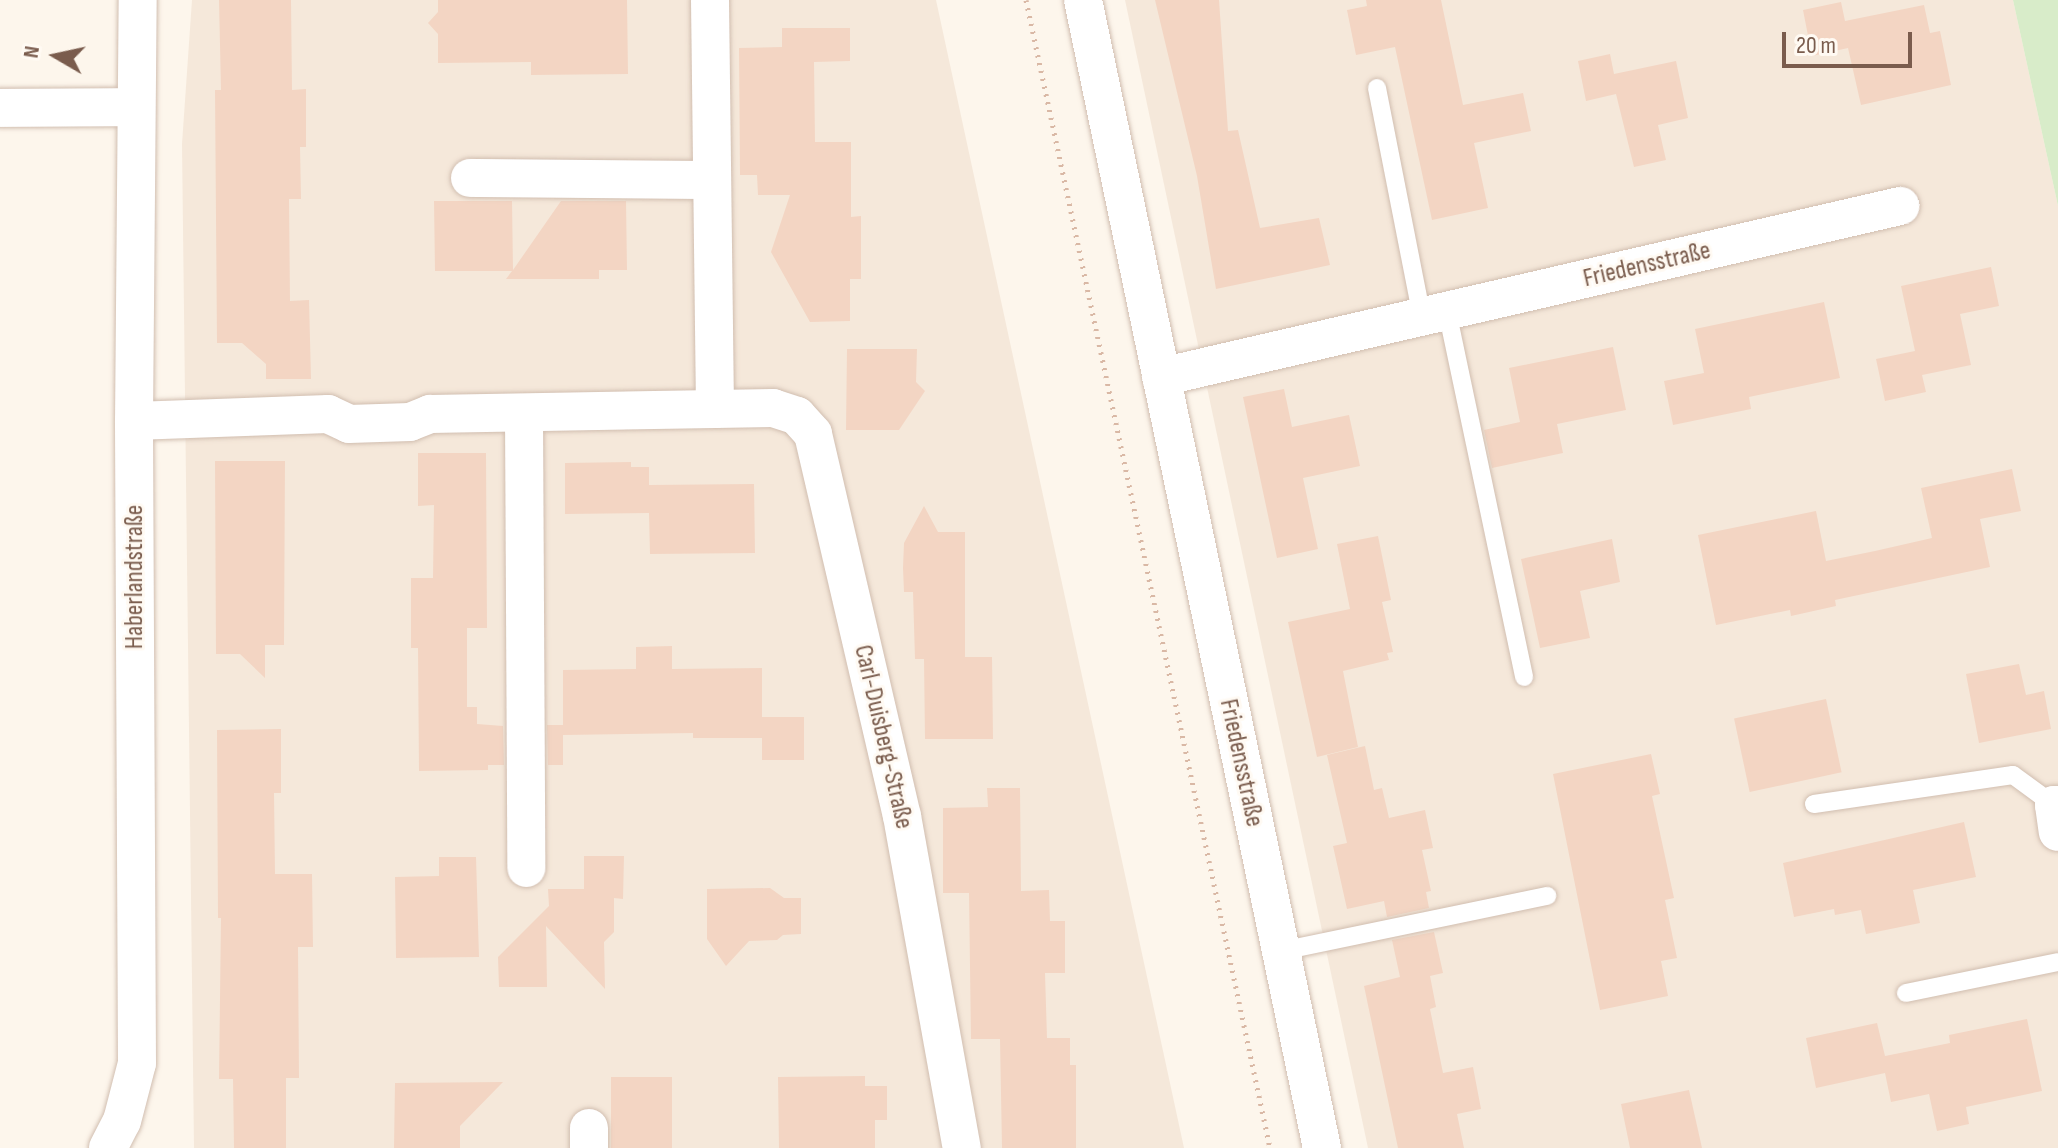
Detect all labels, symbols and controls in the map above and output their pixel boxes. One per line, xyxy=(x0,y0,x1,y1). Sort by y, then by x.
north arrow xyxy=(16,16,96,96)
scale bar xyxy=(1786,16,1916,66)
text: 20 m xyxy=(1796,31,1836,60)
text: N xyxy=(18,44,46,60)
street label: Friedensstraße xyxy=(1580,235,1714,295)
street label: Haberlandstraße xyxy=(119,505,151,649)
street label: Carl-Duisberg-Straße xyxy=(847,642,919,832)
street label: Friedensstraße xyxy=(1212,696,1270,830)

